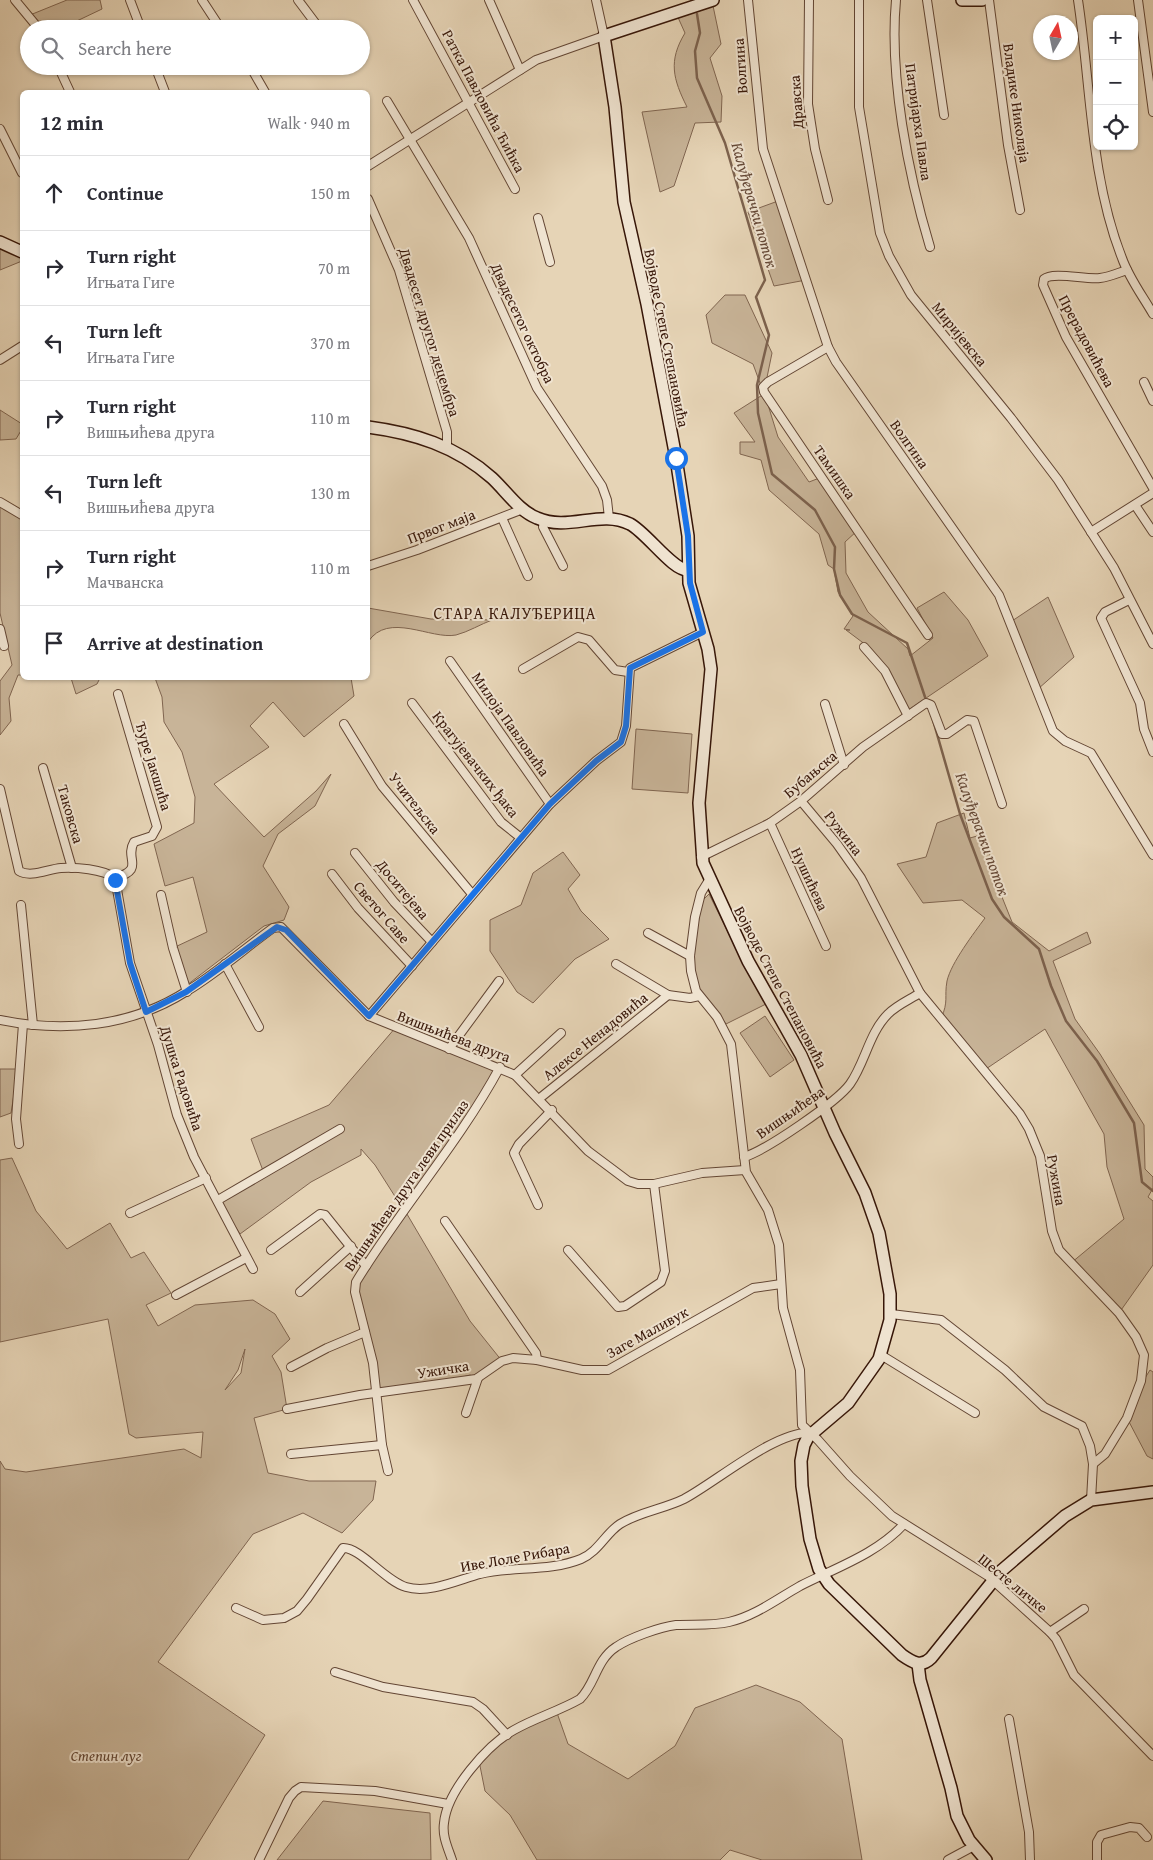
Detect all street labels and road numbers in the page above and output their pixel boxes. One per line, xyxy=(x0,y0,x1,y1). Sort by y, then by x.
street label: Ратка Павловића Ћићка xyxy=(437,26,531,177)
street label: Волгина xyxy=(728,37,752,94)
street label: Владике Николаја xyxy=(998,42,1036,165)
street label: Патријарха Павла xyxy=(900,62,938,183)
street label: Дравска xyxy=(784,74,808,131)
street label: Двадесет другог децембра xyxy=(394,244,466,420)
street label: Војводе Степе Степановића xyxy=(639,247,695,430)
street label: Двадесетог октобра xyxy=(485,258,561,387)
street label: Прерадовићева xyxy=(1054,291,1121,392)
street label: Миријевска xyxy=(927,297,993,371)
street label: Волгина xyxy=(885,415,935,473)
street label: Тамишка xyxy=(809,441,862,504)
street label: Првог маја xyxy=(404,503,479,549)
street label: Милоја Павловића xyxy=(467,668,555,781)
street label: Крагујевачких ђака xyxy=(428,706,525,822)
street label: Ђуре Јакшића xyxy=(131,719,178,814)
street label: Бубањска xyxy=(779,745,842,803)
street label: Учитељска xyxy=(384,768,446,839)
street label: Таковска xyxy=(53,782,90,847)
street label: Ружина xyxy=(820,806,869,860)
street label: Нушићева xyxy=(786,844,834,915)
street label: Доситејева xyxy=(371,854,435,924)
street label: Светог Саве xyxy=(349,876,415,948)
street label: Војводе Степе Степановића xyxy=(729,902,833,1073)
street label: Алексе Ненадовића xyxy=(538,986,653,1085)
street label: Вишњићева друга xyxy=(394,1005,514,1068)
street label: Душка Радовића xyxy=(155,1022,209,1134)
street label: Вишњићева xyxy=(752,1080,829,1143)
street label: Вишњићева друга леви прилаз xyxy=(339,1095,473,1275)
street label: Ружина xyxy=(1042,1153,1072,1208)
street label: Заге Маливук xyxy=(602,1301,692,1363)
street label: Ужичка xyxy=(416,1354,471,1383)
street label: Иве Лоле Рибара xyxy=(459,1537,572,1577)
street label: Шесте личке xyxy=(974,1548,1052,1618)

